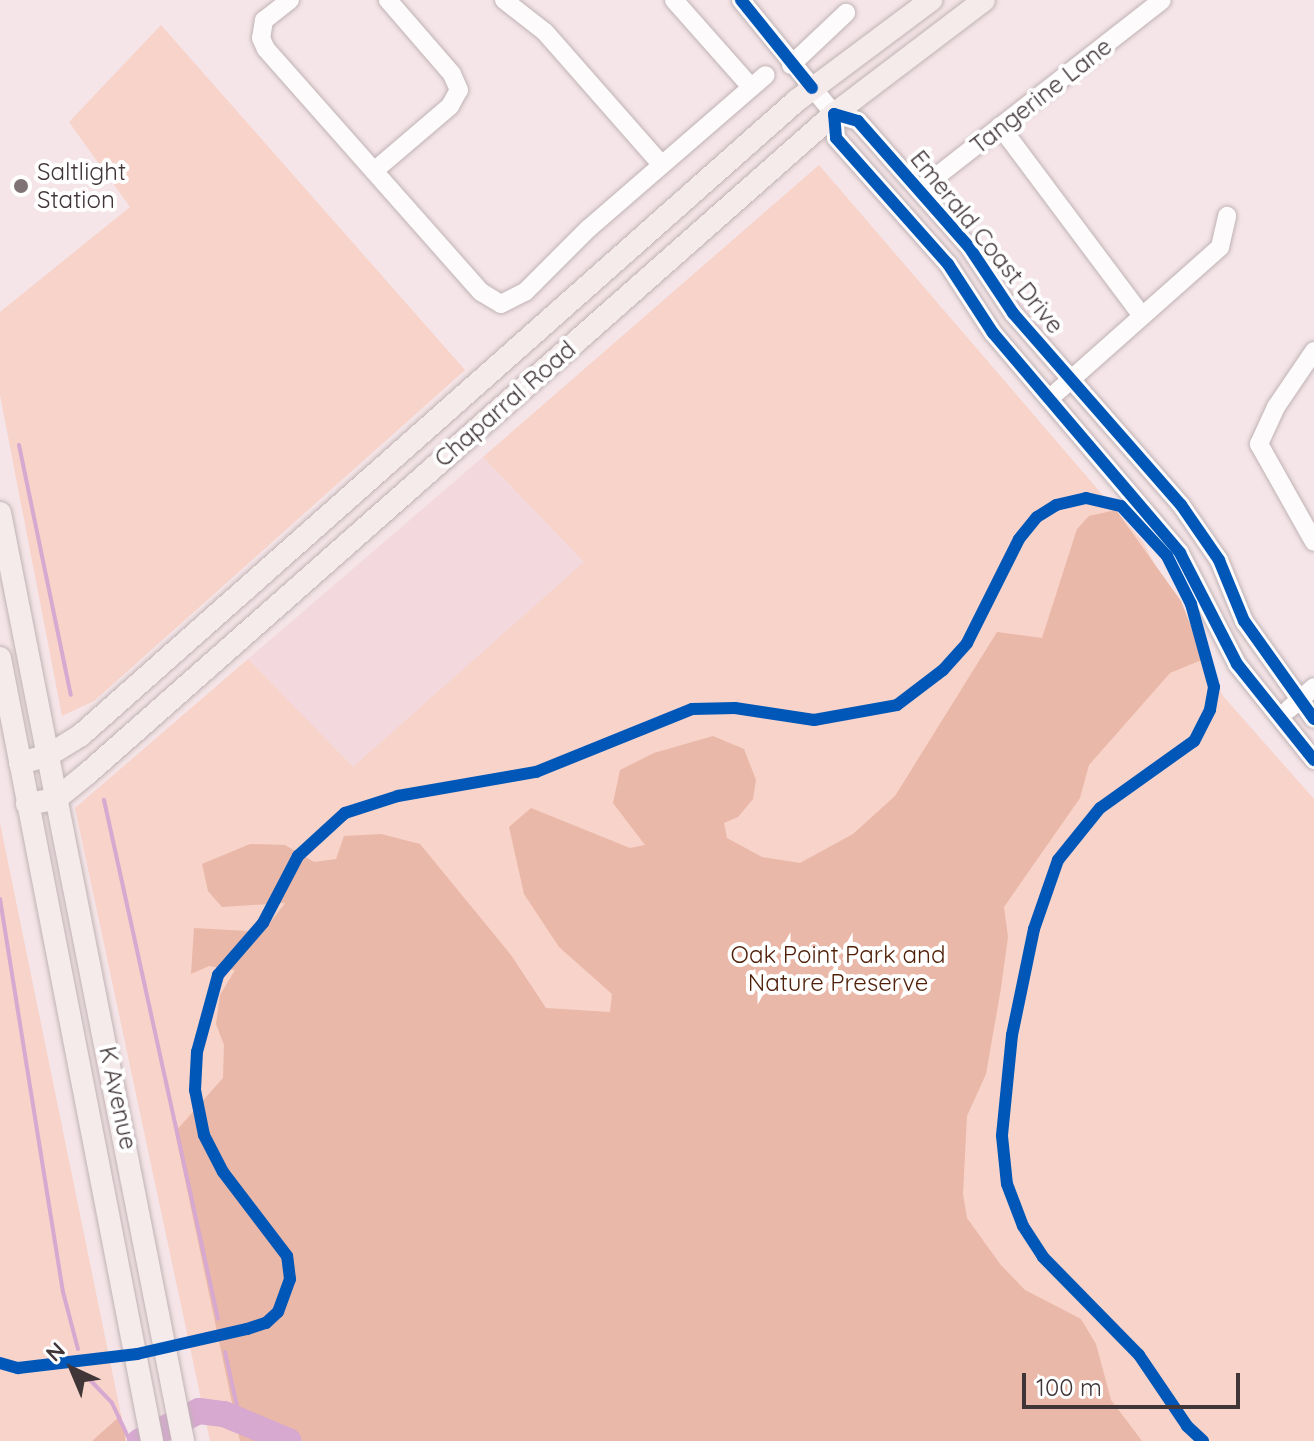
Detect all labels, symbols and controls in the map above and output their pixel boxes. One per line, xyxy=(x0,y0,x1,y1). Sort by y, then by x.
street label: Tangerine Lane xyxy=(964,32,1118,160)
street label: Emerald Coast Drive xyxy=(904,145,1070,339)
place label: Saltlight Station xyxy=(37,158,126,214)
marker: Saltlight Station xyxy=(12,177,30,195)
street label: Chaparral Road xyxy=(429,335,581,473)
park label: Oak Point Park and Nature Preserve xyxy=(731,941,945,997)
street label: K Avenue xyxy=(93,1044,143,1152)
north arrow xyxy=(32,1329,112,1409)
text: N xyxy=(40,1336,71,1367)
scale bar xyxy=(1026,1357,1244,1407)
text: 100 m xyxy=(1036,1372,1102,1402)

